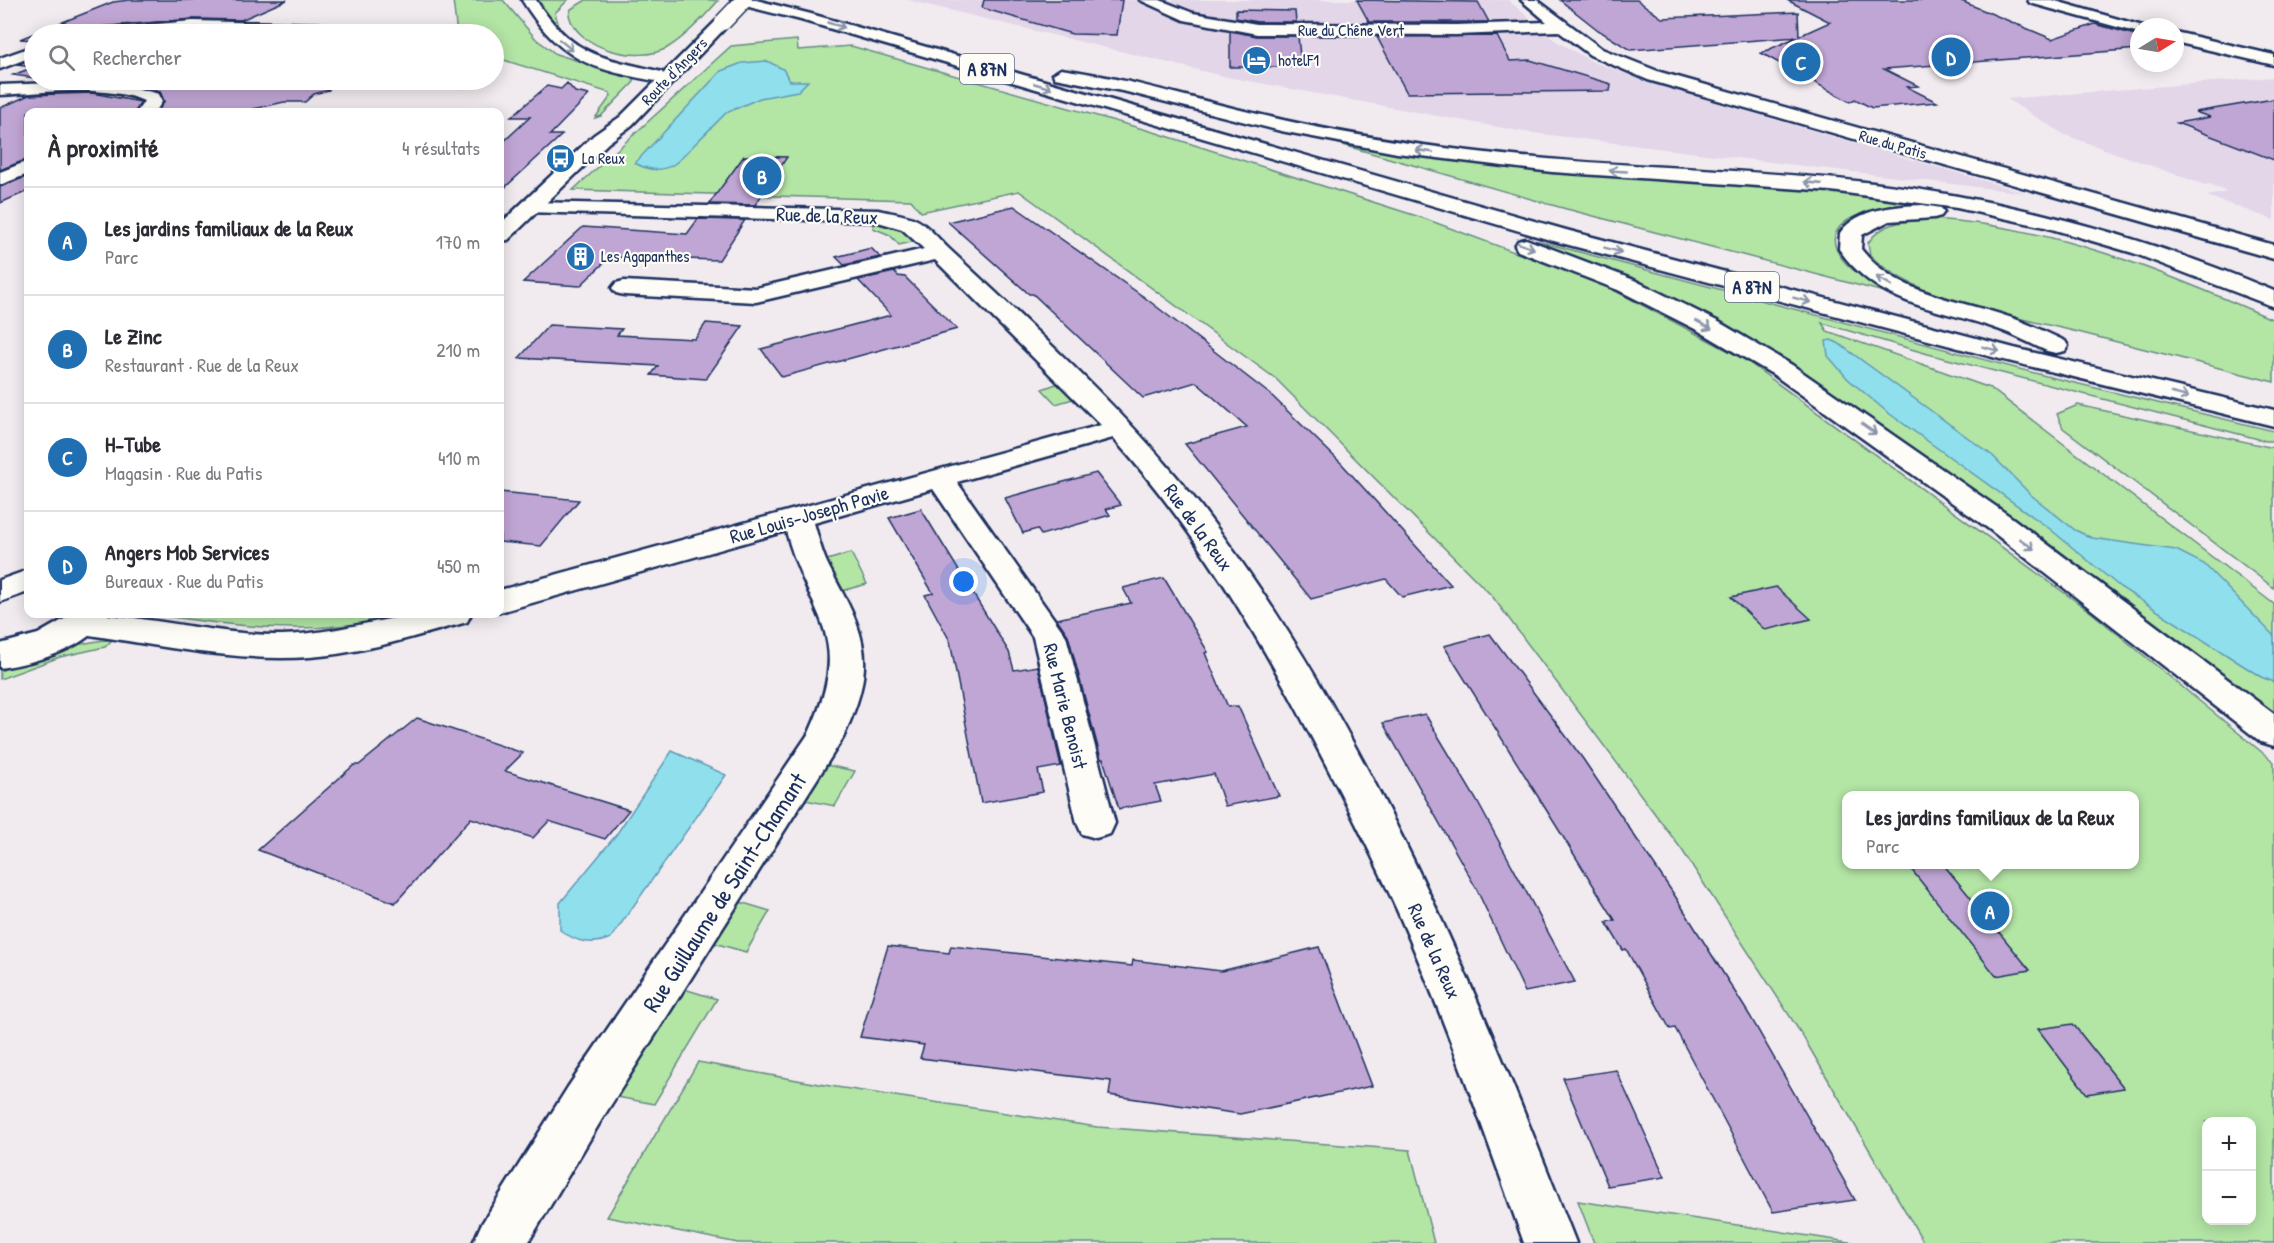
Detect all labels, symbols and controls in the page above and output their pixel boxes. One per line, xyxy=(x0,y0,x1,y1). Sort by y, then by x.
north arrow xyxy=(2130,18,2184,72)
street label: Rue du Chêne Vert xyxy=(1298,19,1405,41)
one-way arrow xyxy=(826,20,845,31)
search box xyxy=(24,24,504,90)
street label: Route d’Angers xyxy=(636,32,712,110)
pin: D xyxy=(1932,34,1970,80)
one-way arrow xyxy=(557,38,573,51)
pin: C xyxy=(1782,40,1820,84)
icon: search xyxy=(45,41,78,74)
text: Rechercher xyxy=(93,42,182,72)
hotel icon: hotelF1 xyxy=(1241,44,1273,76)
place label: hotelF1 xyxy=(1278,49,1319,71)
road number: A 87N xyxy=(960,54,1014,84)
one-way arrow xyxy=(1033,81,1052,92)
street label: Rue du Patis xyxy=(1857,124,1929,164)
text: À proximité xyxy=(48,130,159,165)
text: 4 résultats xyxy=(402,134,480,161)
bus stop icon: La Reux xyxy=(545,142,577,174)
one-way arrow xyxy=(1415,145,1434,156)
place label: La Reux xyxy=(582,147,625,169)
pin: B xyxy=(742,154,782,198)
one-way arrow xyxy=(1608,165,1628,176)
one-way arrow xyxy=(1803,177,1823,188)
street label: Rue de la Reux xyxy=(776,200,878,230)
text: Les jardins familiaux de la Reux xyxy=(105,213,354,243)
text: A xyxy=(63,228,72,255)
text: 170 m xyxy=(436,228,480,255)
building icon: Les Agapanthes xyxy=(564,240,596,272)
one-way arrow xyxy=(1516,241,1535,252)
text: Parc xyxy=(105,243,138,270)
place label: Les Agapanthes xyxy=(601,245,689,267)
one-way arrow xyxy=(1604,245,1623,256)
road number: A 87N xyxy=(1725,272,1779,302)
one-way arrow xyxy=(1876,275,1893,287)
one-way arrow xyxy=(1792,295,1811,306)
one-way arrow xyxy=(1695,320,1713,331)
text: Le Zinc xyxy=(105,321,162,351)
text: B xyxy=(62,336,73,363)
text: 210 m xyxy=(436,336,480,363)
one-way arrow xyxy=(1981,344,2000,356)
text: Restaurant · Rue de la Reux xyxy=(105,351,299,378)
one-way arrow xyxy=(2170,390,2189,402)
one-way arrow xyxy=(1860,423,1876,435)
text: H-Tube xyxy=(105,429,161,459)
text: C xyxy=(62,444,73,471)
text: 410 m xyxy=(438,444,480,471)
text: Magasin · Rue du Patis xyxy=(105,459,262,486)
street label: Rue Louis-Joseph Pavie xyxy=(726,478,892,550)
street label: Rue de la Reux xyxy=(1158,478,1240,576)
text: Angers Mob Services xyxy=(105,537,269,567)
one-way arrow xyxy=(2018,537,2034,550)
text: D xyxy=(63,552,72,579)
text: 450 m xyxy=(437,552,480,579)
text: Bureaux · Rue du Patis xyxy=(105,567,263,594)
your location xyxy=(949,567,978,596)
street label: Rue Marie Benoist xyxy=(1037,640,1095,773)
street label: Rue Guillaume de Saint-Chamant xyxy=(635,766,814,1018)
popup xyxy=(1842,791,2139,869)
text: Les jardins familiaux de la Reux xyxy=(1866,802,2115,832)
text: Parc xyxy=(1866,832,1899,859)
pin: A xyxy=(1970,888,2010,934)
street label: Rue de la Reux xyxy=(1402,899,1468,1003)
map controls xyxy=(2202,1117,2256,1225)
button: + xyxy=(2202,1117,2256,1171)
button: − xyxy=(2202,1171,2256,1225)

